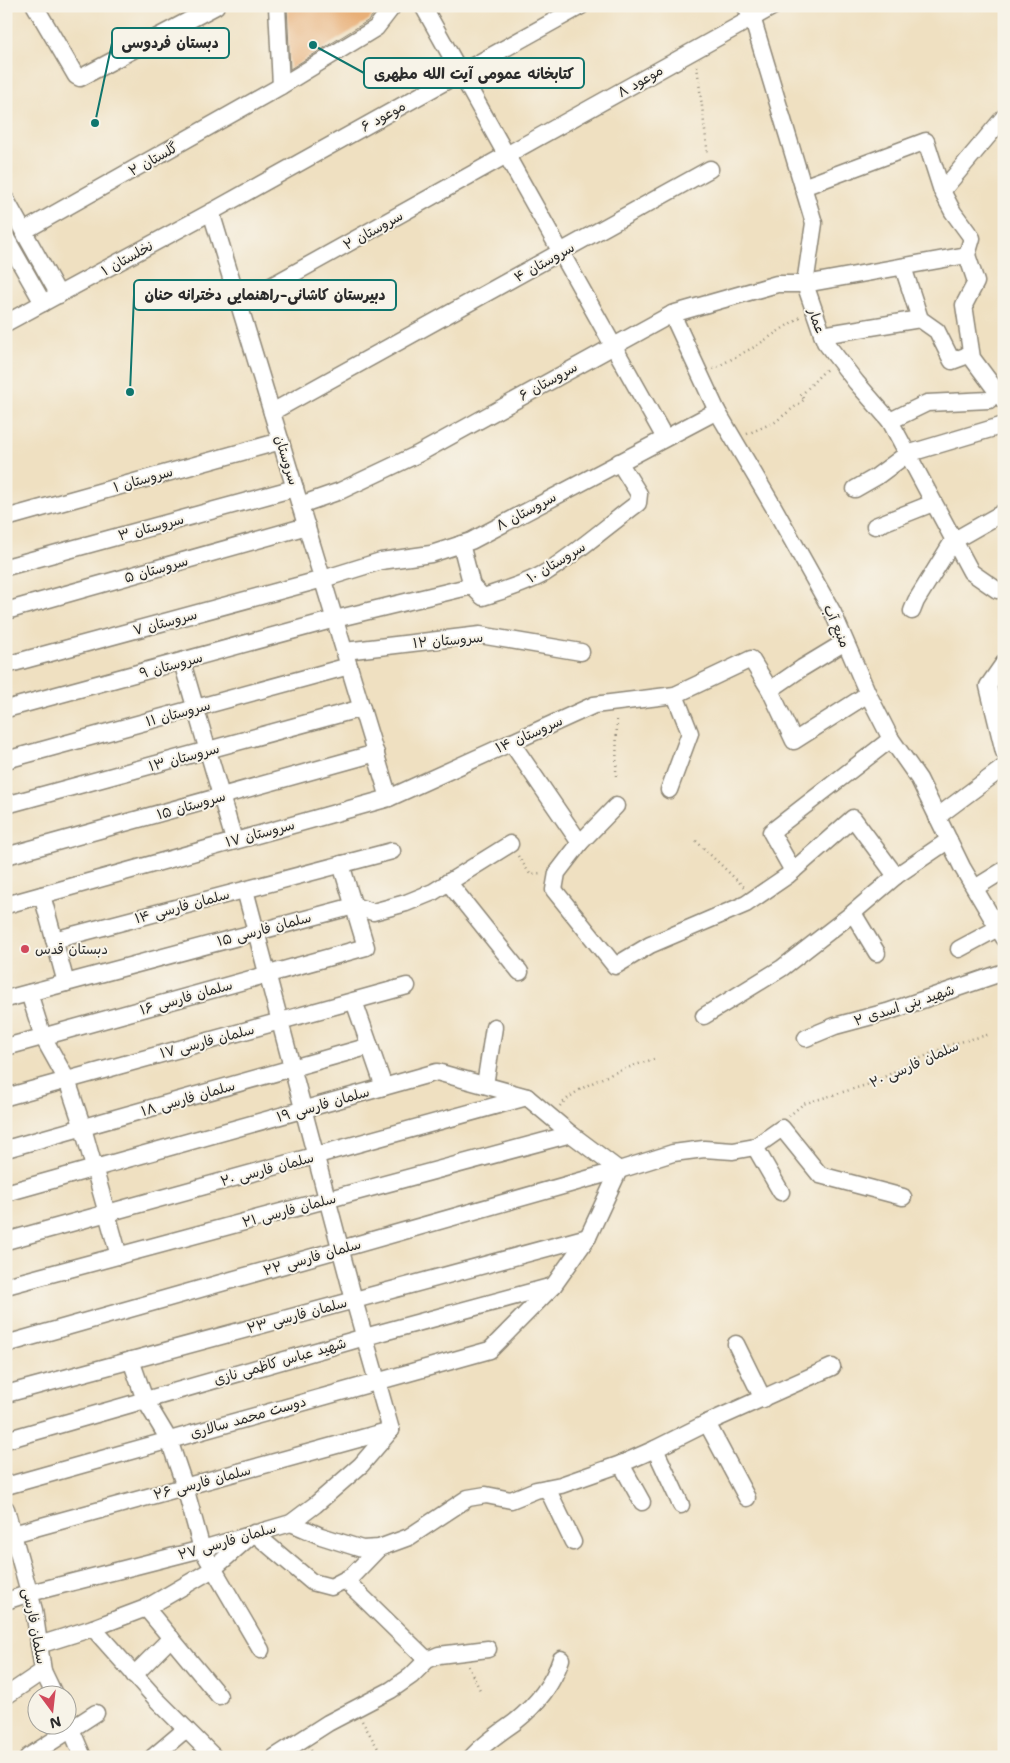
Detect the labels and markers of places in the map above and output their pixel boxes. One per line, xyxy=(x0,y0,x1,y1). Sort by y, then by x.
callout: دبستان فردوسی xyxy=(112,28,229,58)
callout: کتابخانه عمومی آیت الله مطهری xyxy=(364,58,584,88)
callout: دبیرستان کاشانی-راهنمایی دخترانه حنان xyxy=(134,280,396,310)
place label: دبستان قدس xyxy=(35,940,108,958)
marker: دبستان قدس xyxy=(19,943,31,955)

